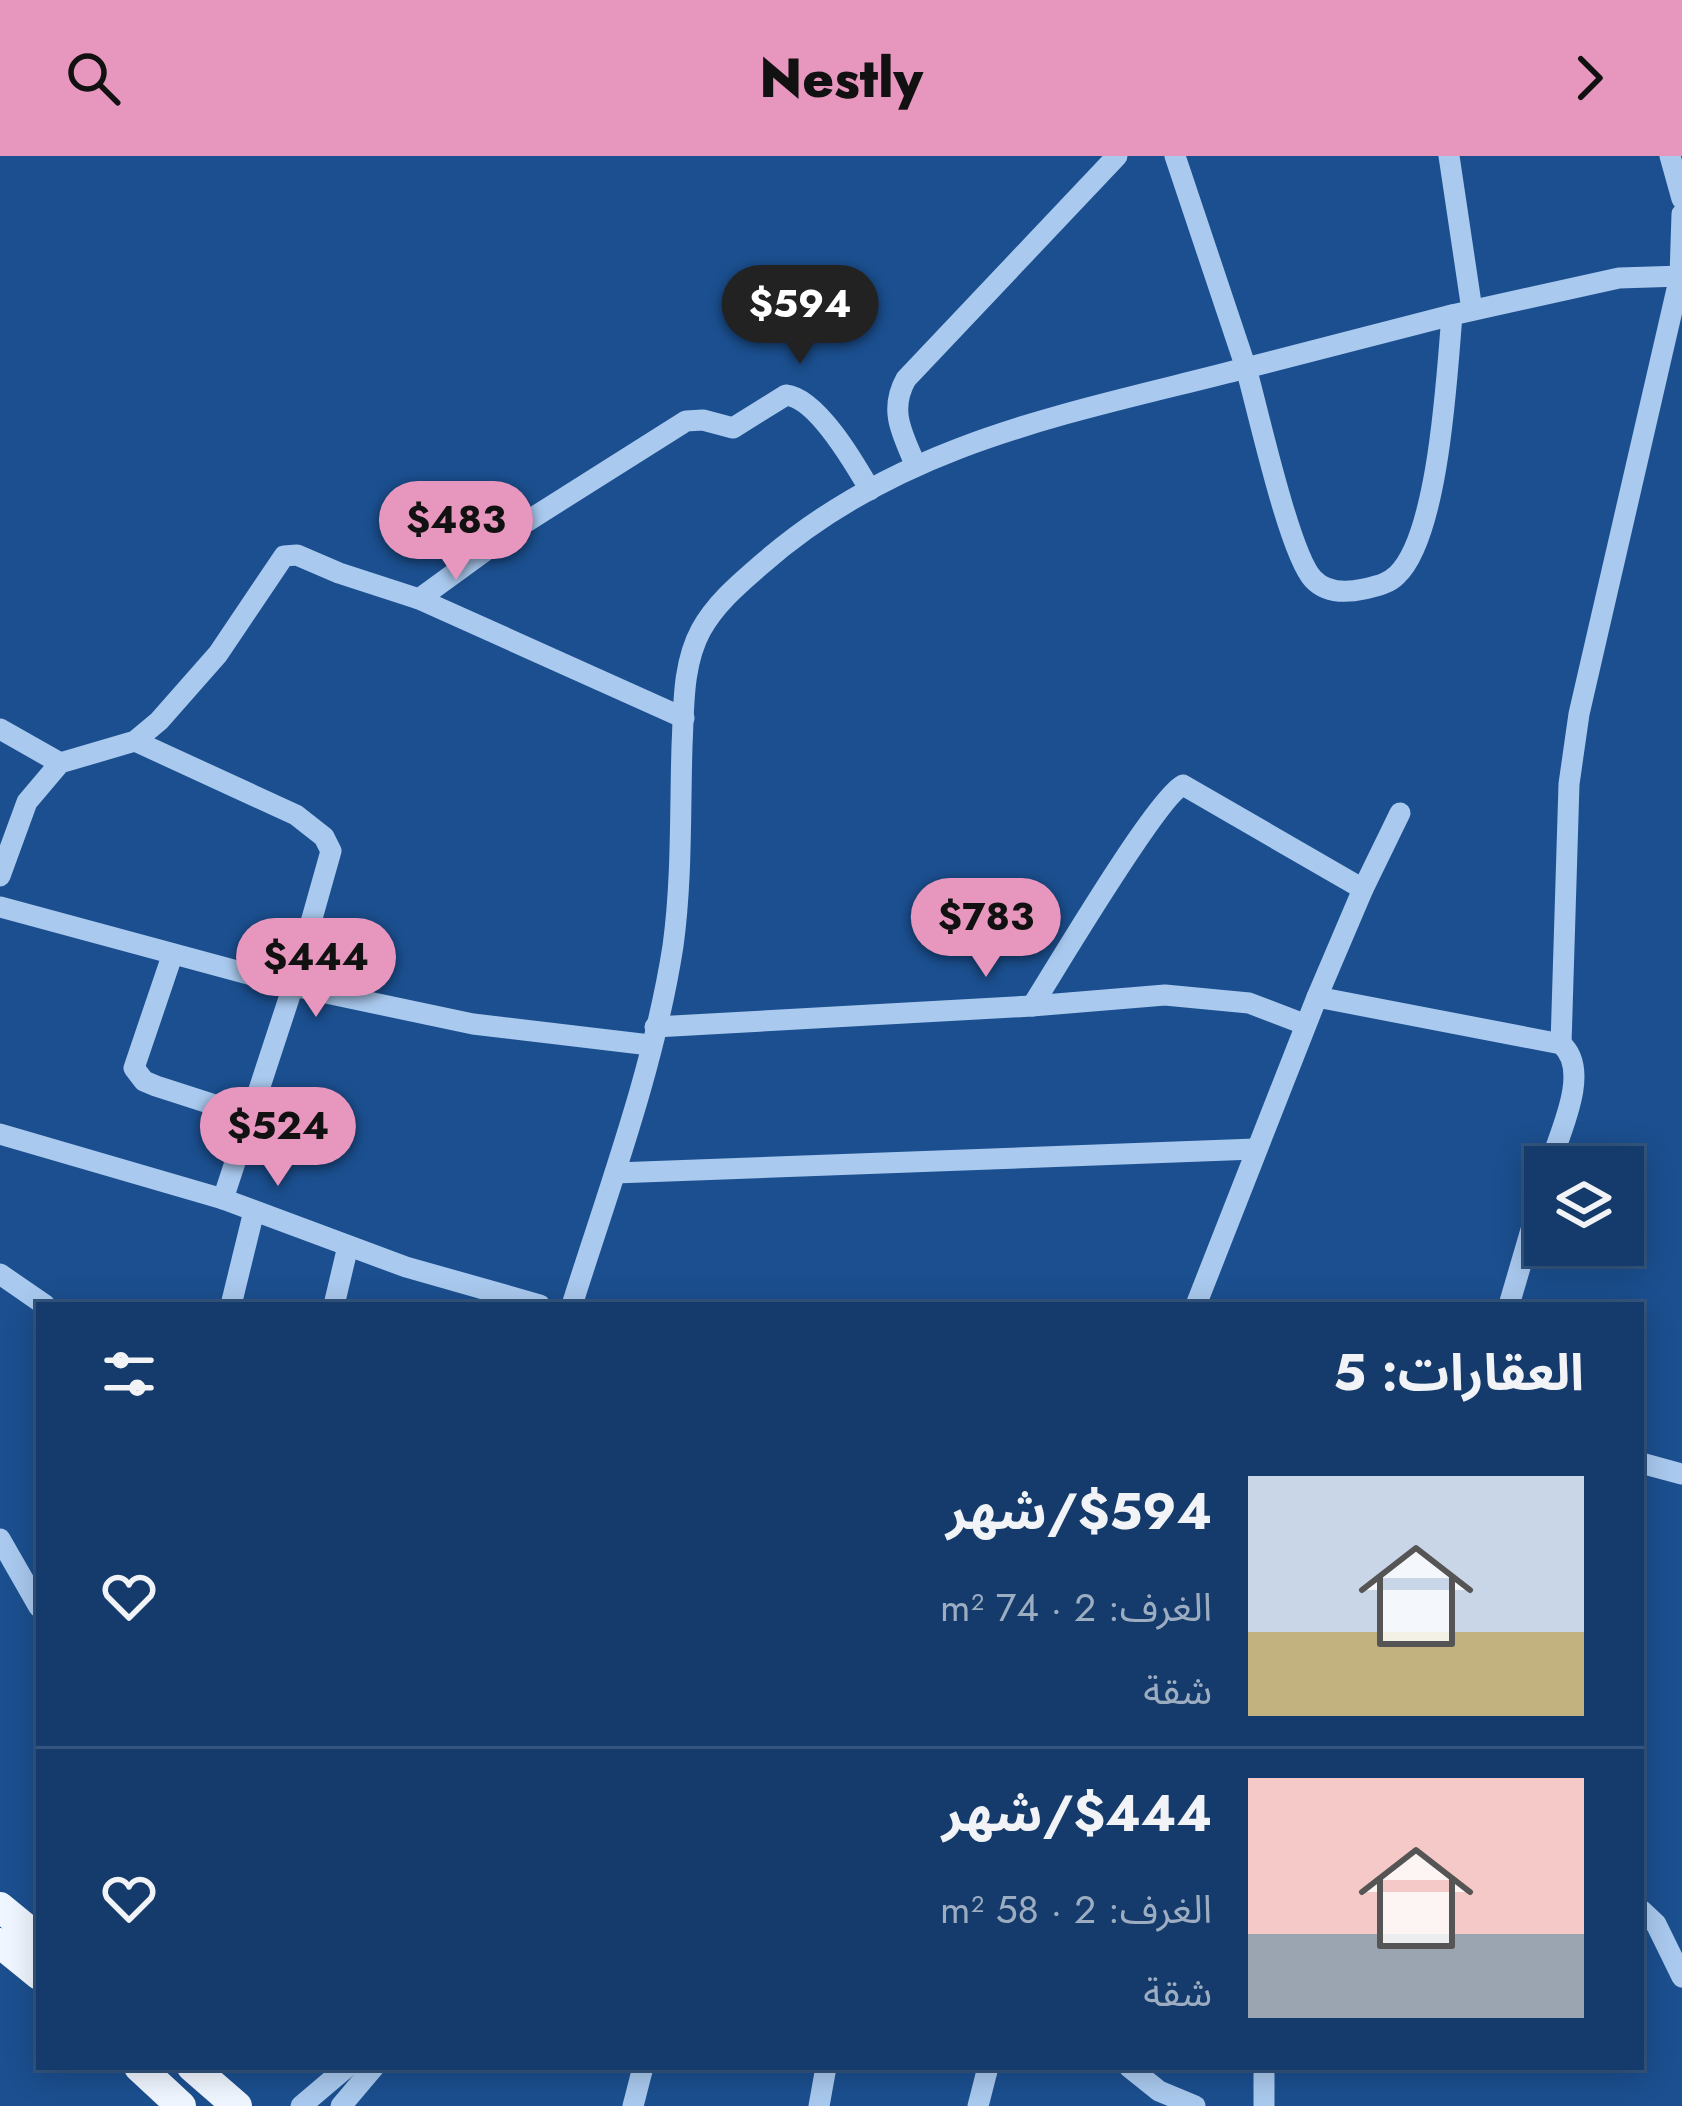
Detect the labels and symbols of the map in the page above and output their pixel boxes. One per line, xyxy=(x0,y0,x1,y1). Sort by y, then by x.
pin: $594 xyxy=(729,265,871,367)
pin: $483 xyxy=(385,481,527,583)
pin: $783 xyxy=(915,878,1057,980)
pin: $444 xyxy=(245,918,387,1020)
pin: $524 xyxy=(207,1087,349,1189)

